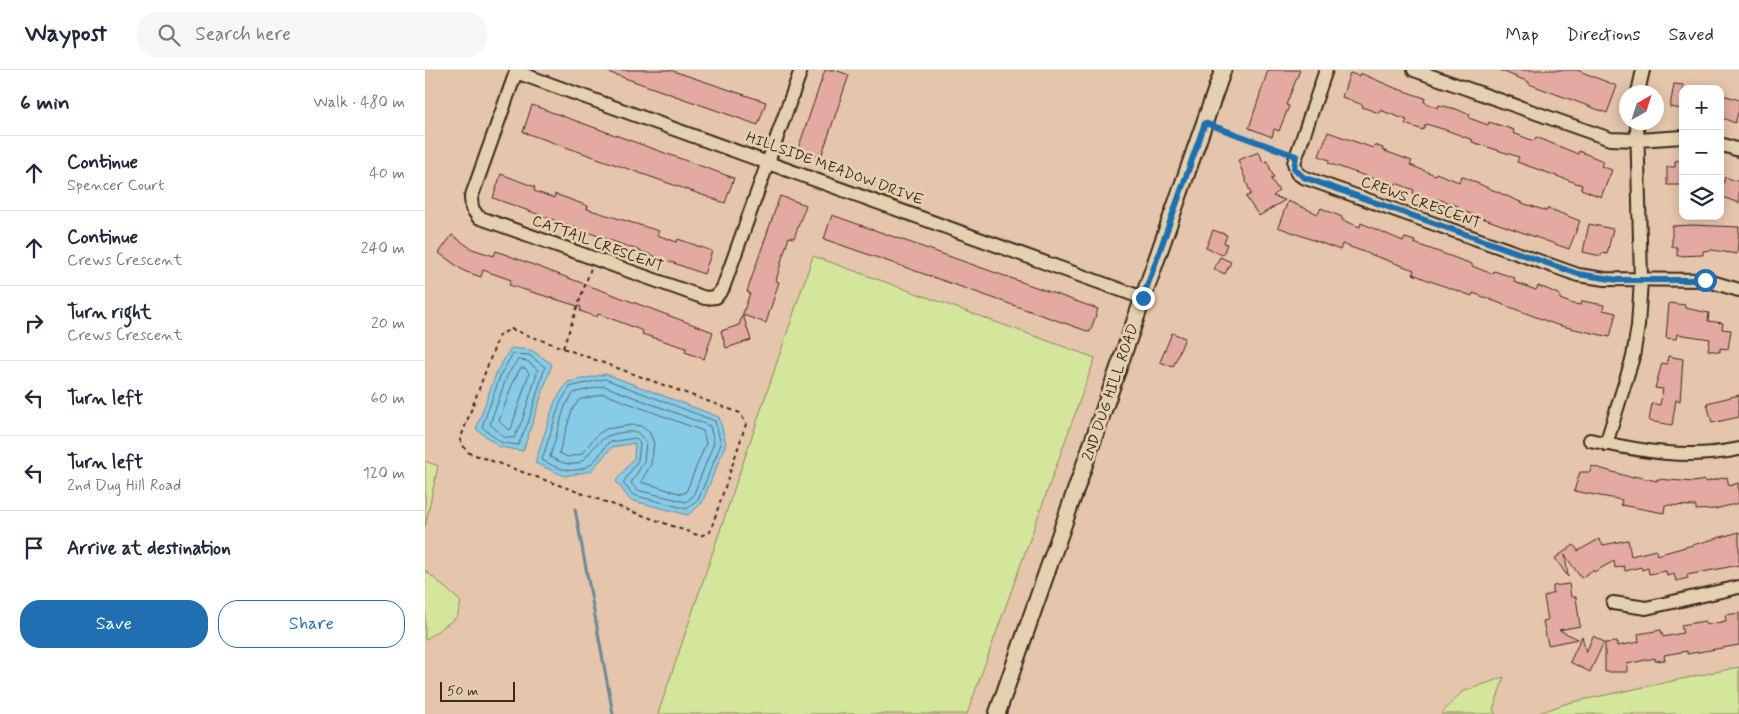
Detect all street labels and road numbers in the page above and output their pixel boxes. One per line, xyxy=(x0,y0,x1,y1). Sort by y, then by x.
street label: HILLSIDE MEADOW DRIVE xyxy=(743,127,927,211)
street label: CREWS CRESCENT xyxy=(1358,172,1484,234)
street label: CATTAIL CRESCENT xyxy=(529,211,666,277)
street label: 2ND DUG HILL ROAD xyxy=(1078,321,1144,464)

